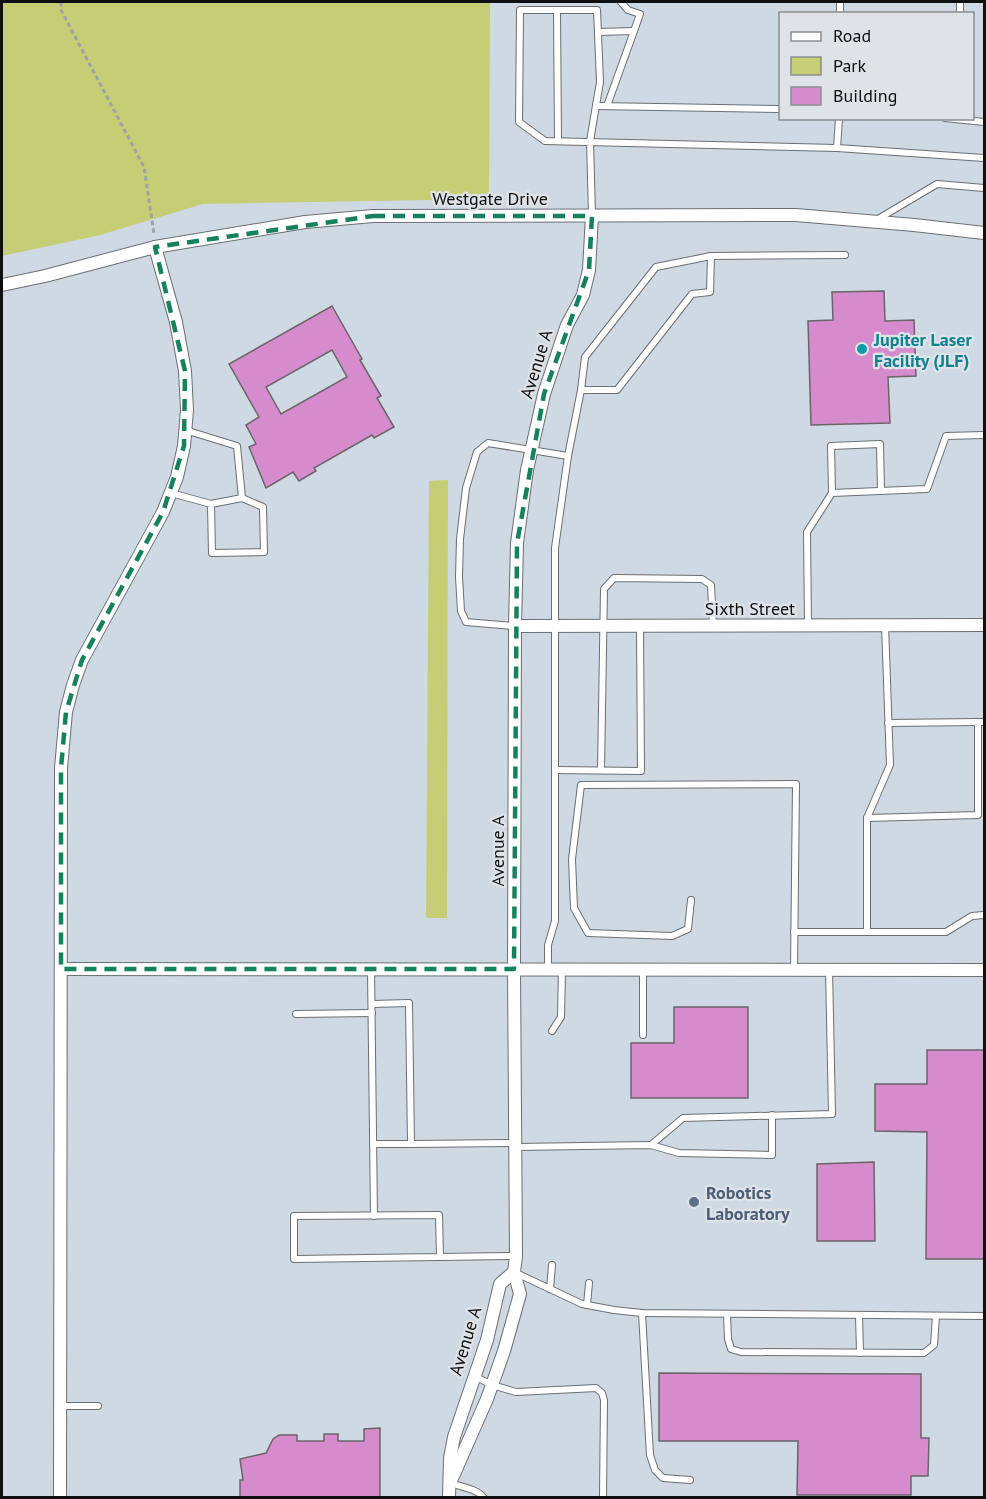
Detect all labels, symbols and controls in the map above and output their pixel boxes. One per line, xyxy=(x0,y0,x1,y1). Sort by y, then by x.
legend xyxy=(779,12,974,120)
text: Road xyxy=(833,24,871,47)
text: Park xyxy=(833,54,866,77)
text: Building xyxy=(833,84,897,107)
street label: Westgate Drive xyxy=(432,187,548,210)
street label: Avenue A xyxy=(515,326,558,401)
place label: Jupiter Laser Facility (JLF) xyxy=(873,328,972,372)
marker: Jupiter Laser Facility (JLF) xyxy=(855,342,869,356)
street label: Sixth Street xyxy=(705,597,795,620)
street label: Avenue A xyxy=(486,815,509,886)
place label: Robotics Laboratory xyxy=(706,1181,790,1225)
marker: Robotics Laboratory xyxy=(687,1195,701,1209)
street label: Avenue A xyxy=(444,1303,487,1378)

